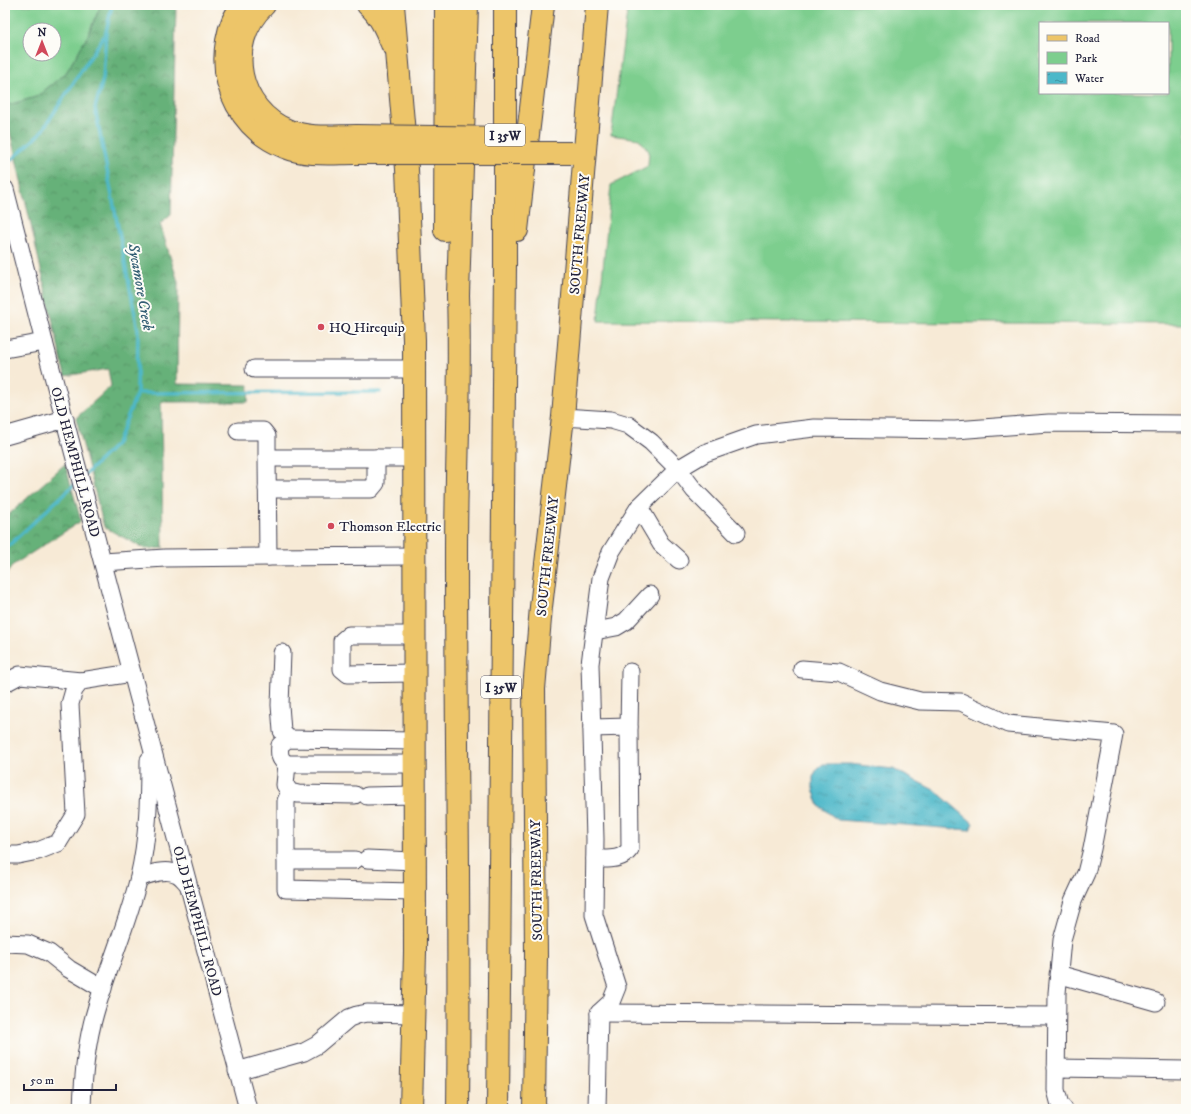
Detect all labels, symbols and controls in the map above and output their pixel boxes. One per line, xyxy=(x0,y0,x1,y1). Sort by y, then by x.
north arrow xyxy=(22,22,62,62)
legend xyxy=(1039,22,1169,94)
text: N xyxy=(37,26,47,40)
text: Road xyxy=(1075,31,1100,46)
text: Park xyxy=(1075,51,1097,66)
text: Water xyxy=(1074,71,1104,86)
road number: I 35W xyxy=(485,124,525,146)
street label: SOUTH FREEWAY xyxy=(566,173,594,295)
water label: Sycamore Creek xyxy=(123,241,158,333)
place label: HQ Hirequip xyxy=(329,319,405,337)
marker: HQ Hirequip xyxy=(316,322,326,332)
street label: OLD HEMPHILL ROAD xyxy=(46,385,104,539)
street label: SOUTH FREEWAY xyxy=(533,495,563,617)
place label: Thomson Electric xyxy=(339,518,441,536)
marker: Thomson Electric xyxy=(326,521,336,531)
road number: I 35W xyxy=(481,676,521,698)
street label: SOUTH FREEWAY xyxy=(527,819,547,941)
street label: OLD HEMPHILL ROAD xyxy=(168,844,226,998)
scale bar xyxy=(24,1066,116,1092)
text: 50 m xyxy=(30,1073,54,1088)

